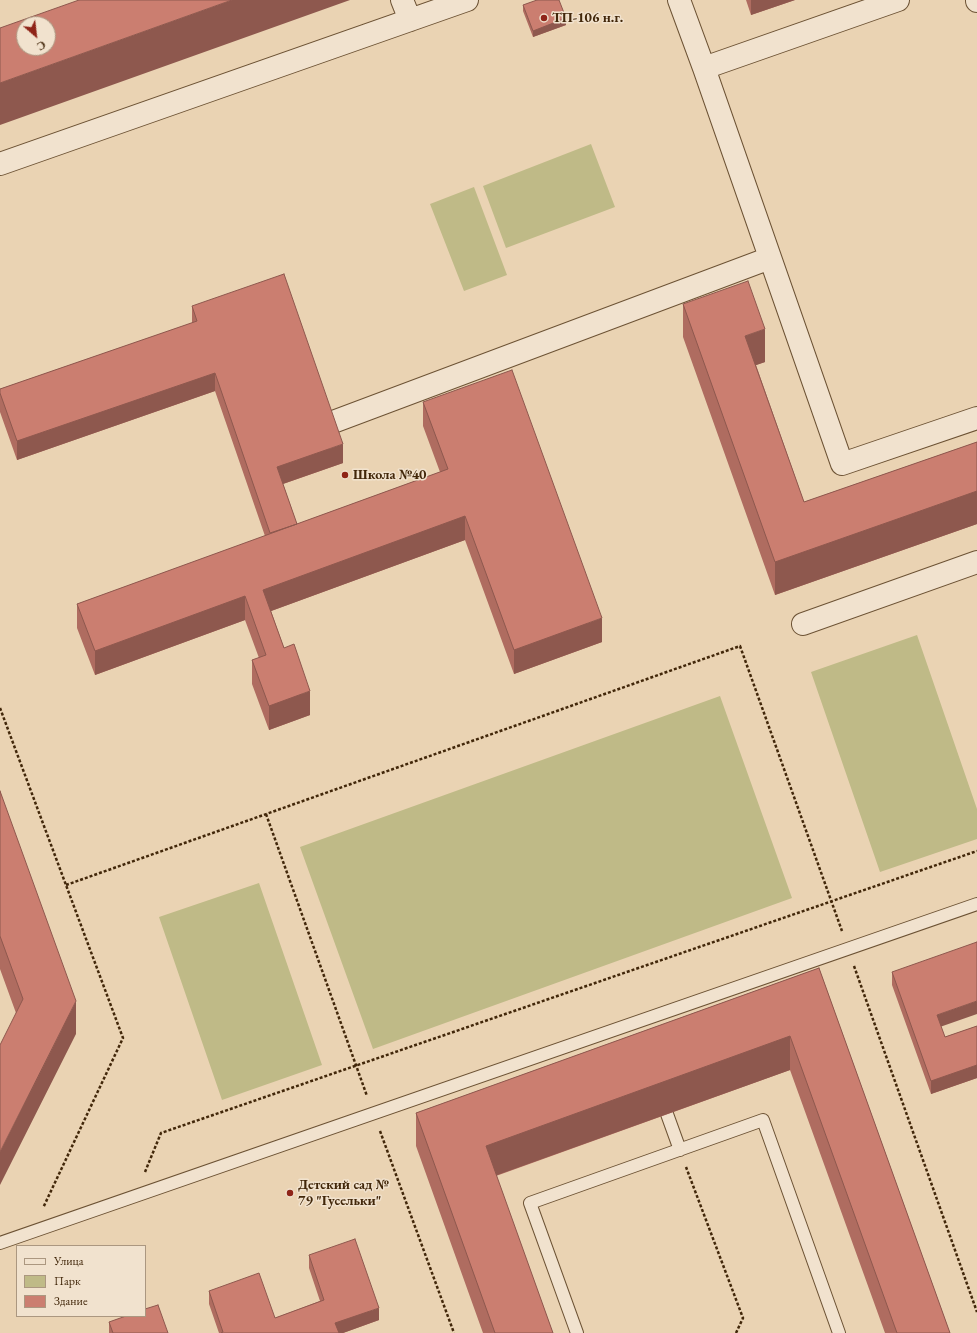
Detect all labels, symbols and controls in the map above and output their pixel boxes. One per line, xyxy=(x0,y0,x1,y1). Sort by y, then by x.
place label: ТП-106 н.г. xyxy=(552,10,623,26)
marker: ТП-106 н.г. xyxy=(539,13,549,23)
north arrow xyxy=(16,16,56,56)
text: С xyxy=(34,38,48,54)
place label: Школа №40 xyxy=(353,467,426,483)
marker: Школа №40 xyxy=(340,470,350,480)
place label: Детский сад № 79 "Гусельки" xyxy=(298,1177,388,1210)
marker: Детский сад № 79 "Гусельки" xyxy=(285,1188,295,1198)
legend xyxy=(16,1245,146,1317)
text: Улица xyxy=(54,1253,84,1269)
text: Парк xyxy=(54,1273,81,1289)
text: Здание xyxy=(54,1293,88,1309)

